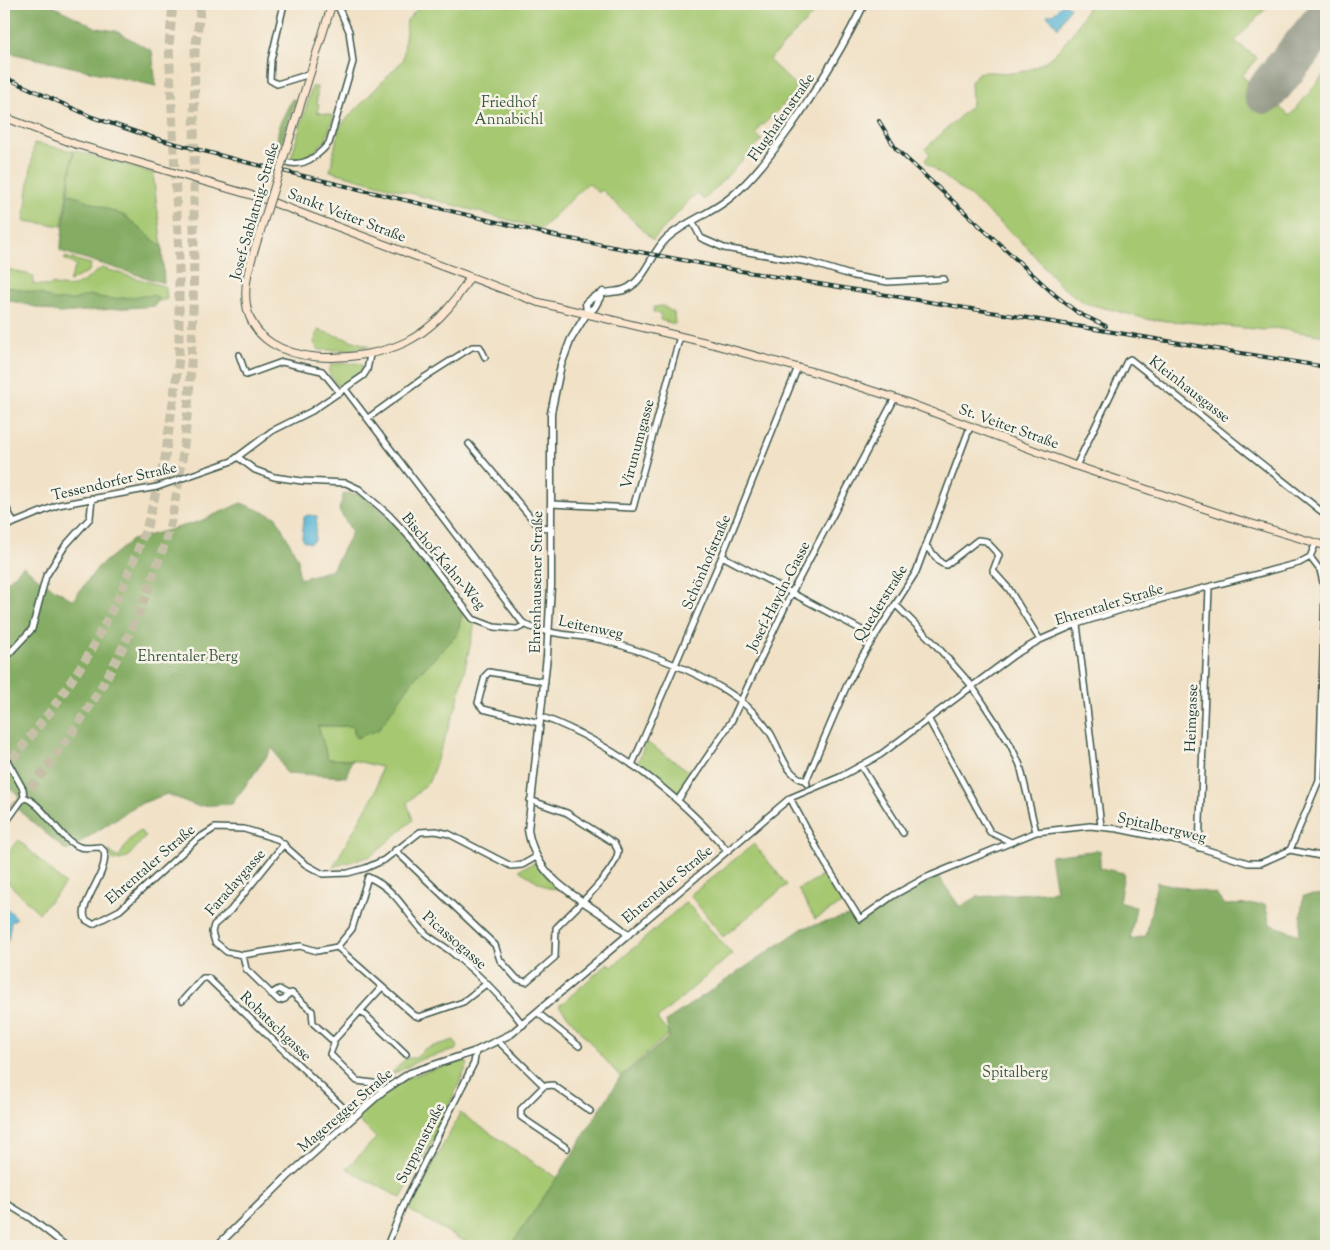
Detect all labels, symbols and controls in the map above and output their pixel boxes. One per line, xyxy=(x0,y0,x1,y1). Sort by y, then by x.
street label: Flughafenstraße xyxy=(744,70,820,166)
park label: Friedhof Annabichl xyxy=(475,93,543,131)
street label: Josef-Sablatnig-Straße xyxy=(225,140,285,284)
street label: Sankt Veiter Straße xyxy=(284,184,409,249)
street label: Kleinhausgasse xyxy=(1144,352,1234,429)
street label: Virunumgasse xyxy=(616,397,661,492)
street label: St. Veiter Straße xyxy=(955,400,1062,455)
street label: Tessendorfer Straße xyxy=(50,458,179,507)
street label: Bischof-Kahn-Weg xyxy=(396,509,490,615)
street label: Ehrenhausener Straße xyxy=(526,511,549,653)
street label: Schönhofstraße xyxy=(678,512,737,614)
street label: Josef-Haydn-Gasse xyxy=(742,538,816,656)
street label: Quederstraße xyxy=(849,561,913,647)
street label: Ehrentaler Straße xyxy=(1053,579,1166,632)
street label: Leitenweg xyxy=(556,611,625,646)
park label: Ehrentaler Berg xyxy=(138,647,238,668)
street label: Heimgasse xyxy=(1181,684,1204,753)
street label: Spitalbergweg xyxy=(1115,808,1208,849)
street label: Ehrentaler Straße xyxy=(102,820,200,910)
street label: Ehrentaler Straße xyxy=(618,841,718,929)
street label: Faradaygasse xyxy=(201,845,271,921)
street label: Picassogasse xyxy=(417,907,491,975)
street label: Robatschgasse xyxy=(234,987,316,1067)
park label: Spitalberg xyxy=(982,1063,1048,1084)
street label: Mageregger Straße xyxy=(294,1064,398,1158)
street label: Suppanstraße xyxy=(392,1100,451,1188)

